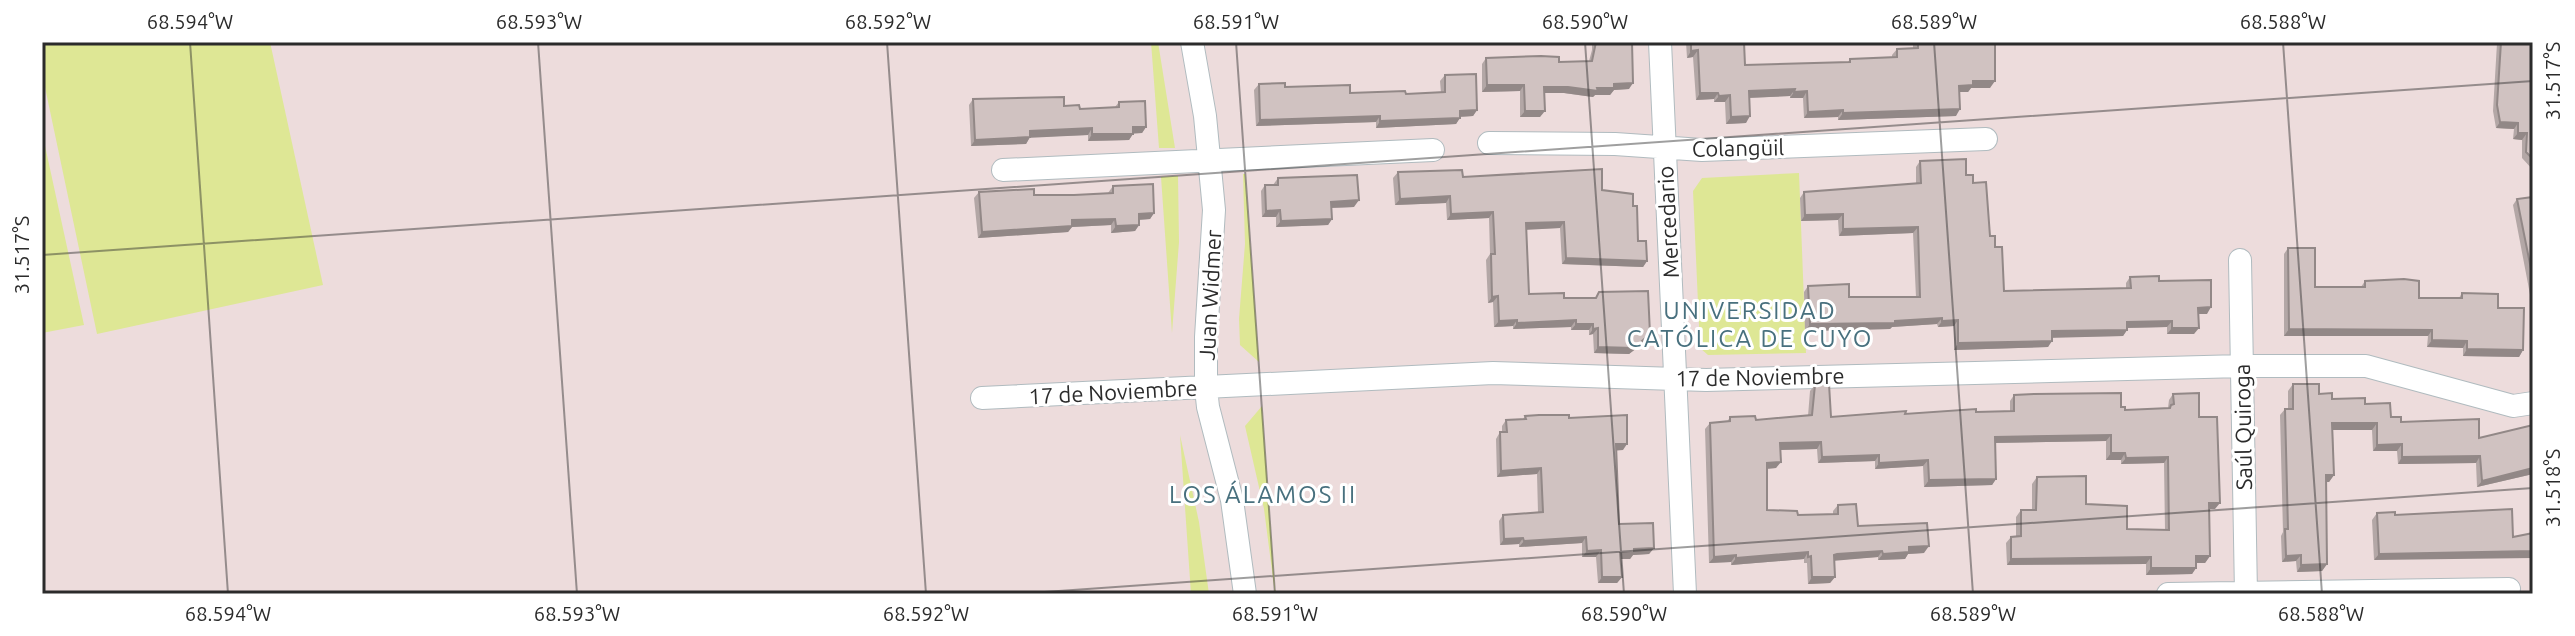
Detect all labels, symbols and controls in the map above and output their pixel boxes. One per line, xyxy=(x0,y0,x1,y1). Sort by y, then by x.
text: 68.594°W xyxy=(147,10,233,33)
text: 68.593°W xyxy=(496,10,582,33)
text: 68.592°W xyxy=(845,10,931,33)
text: 68.591°W xyxy=(1193,10,1279,33)
text: 68.590°W xyxy=(1542,10,1628,33)
text: 68.589°W xyxy=(1891,10,1977,33)
text: 68.588°W xyxy=(2240,10,2326,33)
text: 31.517°S xyxy=(2541,42,2564,120)
street label: Colangüil xyxy=(1692,134,1785,161)
street label: Mercedario xyxy=(1652,165,1683,279)
text: 31.517°S xyxy=(10,216,33,294)
street label: Juan Widmer xyxy=(1194,228,1225,361)
district label: UNIVERSIDAD CATÓLICA DE CUYO xyxy=(1627,297,1873,352)
street label: 17 de Noviembre xyxy=(1675,363,1845,390)
street label: Saúl Quiroga xyxy=(2229,364,2256,490)
street label: 17 de Noviembre xyxy=(1028,375,1198,408)
text: 31.518°S xyxy=(2541,449,2564,527)
district label: LOS ÁLAMOS II xyxy=(1169,480,1357,508)
text: 68.594°W xyxy=(185,602,271,625)
text: 68.593°W xyxy=(534,602,620,625)
text: 68.592°W xyxy=(883,602,969,625)
text: 68.591°W xyxy=(1232,602,1318,625)
text: 68.590°W xyxy=(1581,602,1667,625)
text: 68.589°W xyxy=(1930,602,2016,625)
text: 68.588°W xyxy=(2278,602,2364,625)

